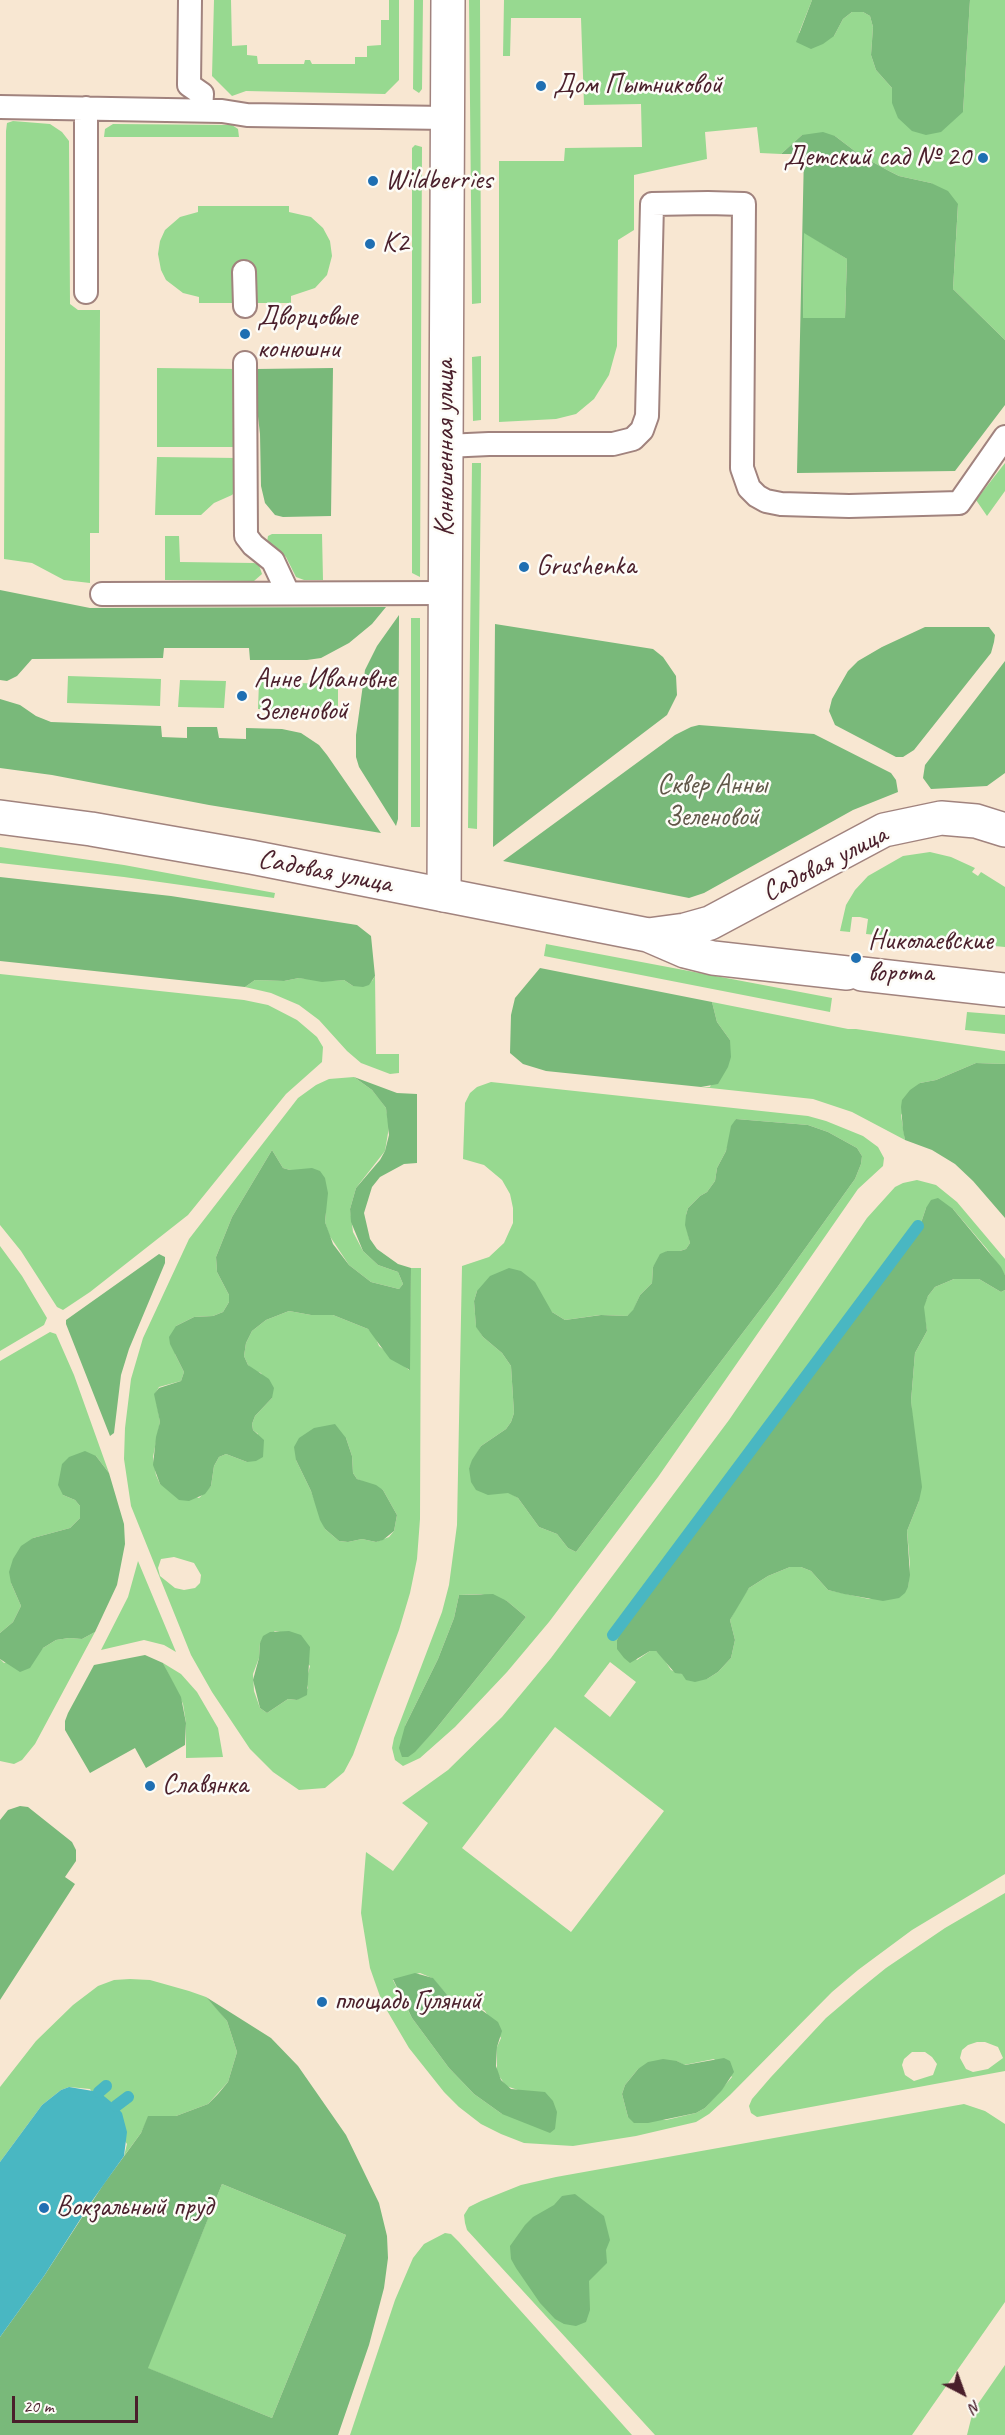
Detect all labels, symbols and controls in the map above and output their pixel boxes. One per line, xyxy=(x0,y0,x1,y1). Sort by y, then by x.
place label: Дом Пытниковой xyxy=(553,69,722,103)
marker: Дом Пытниковой xyxy=(534,79,548,93)
place label: Детский сад № 20 xyxy=(784,141,971,175)
marker: Детский сад № 20 xyxy=(976,151,990,165)
place label: Wildberries xyxy=(385,164,492,198)
marker: Wildberries xyxy=(366,174,380,188)
place label: К2 xyxy=(382,227,409,261)
marker: К2 xyxy=(363,237,377,251)
place label: Дворцовые конюшни xyxy=(257,301,357,367)
marker: Дворцовые конюшни xyxy=(238,327,252,341)
street label: Конюшенная улица xyxy=(429,360,463,536)
place label: Grushenka xyxy=(536,550,636,584)
marker: Grushenka xyxy=(517,560,531,574)
place label: Анне Ивановне Зеленовой xyxy=(254,663,395,729)
marker: Анне Ивановне Зеленовой xyxy=(235,689,249,703)
park label: Сквер Анны Зеленовой xyxy=(657,769,767,835)
street label: Садовая улица xyxy=(757,818,893,910)
street label: Садовая улица xyxy=(255,843,395,901)
place label: Николаевские ворота xyxy=(868,925,993,991)
marker: Николаевские ворота xyxy=(849,951,863,965)
place label: Славянка xyxy=(162,1769,248,1803)
marker: Славянка xyxy=(143,1779,157,1793)
place label: площадь Гуляний xyxy=(334,1985,481,2019)
marker: площадь Гуляний xyxy=(315,1995,329,2009)
place label: Вокзальный пруд xyxy=(56,2191,213,2225)
marker: Вокзальный пруд xyxy=(37,2201,51,2215)
north arrow xyxy=(933,2363,993,2423)
scale bar xyxy=(15,2384,141,2422)
text: 20 m xyxy=(23,2395,54,2417)
text: N xyxy=(965,2396,985,2417)

